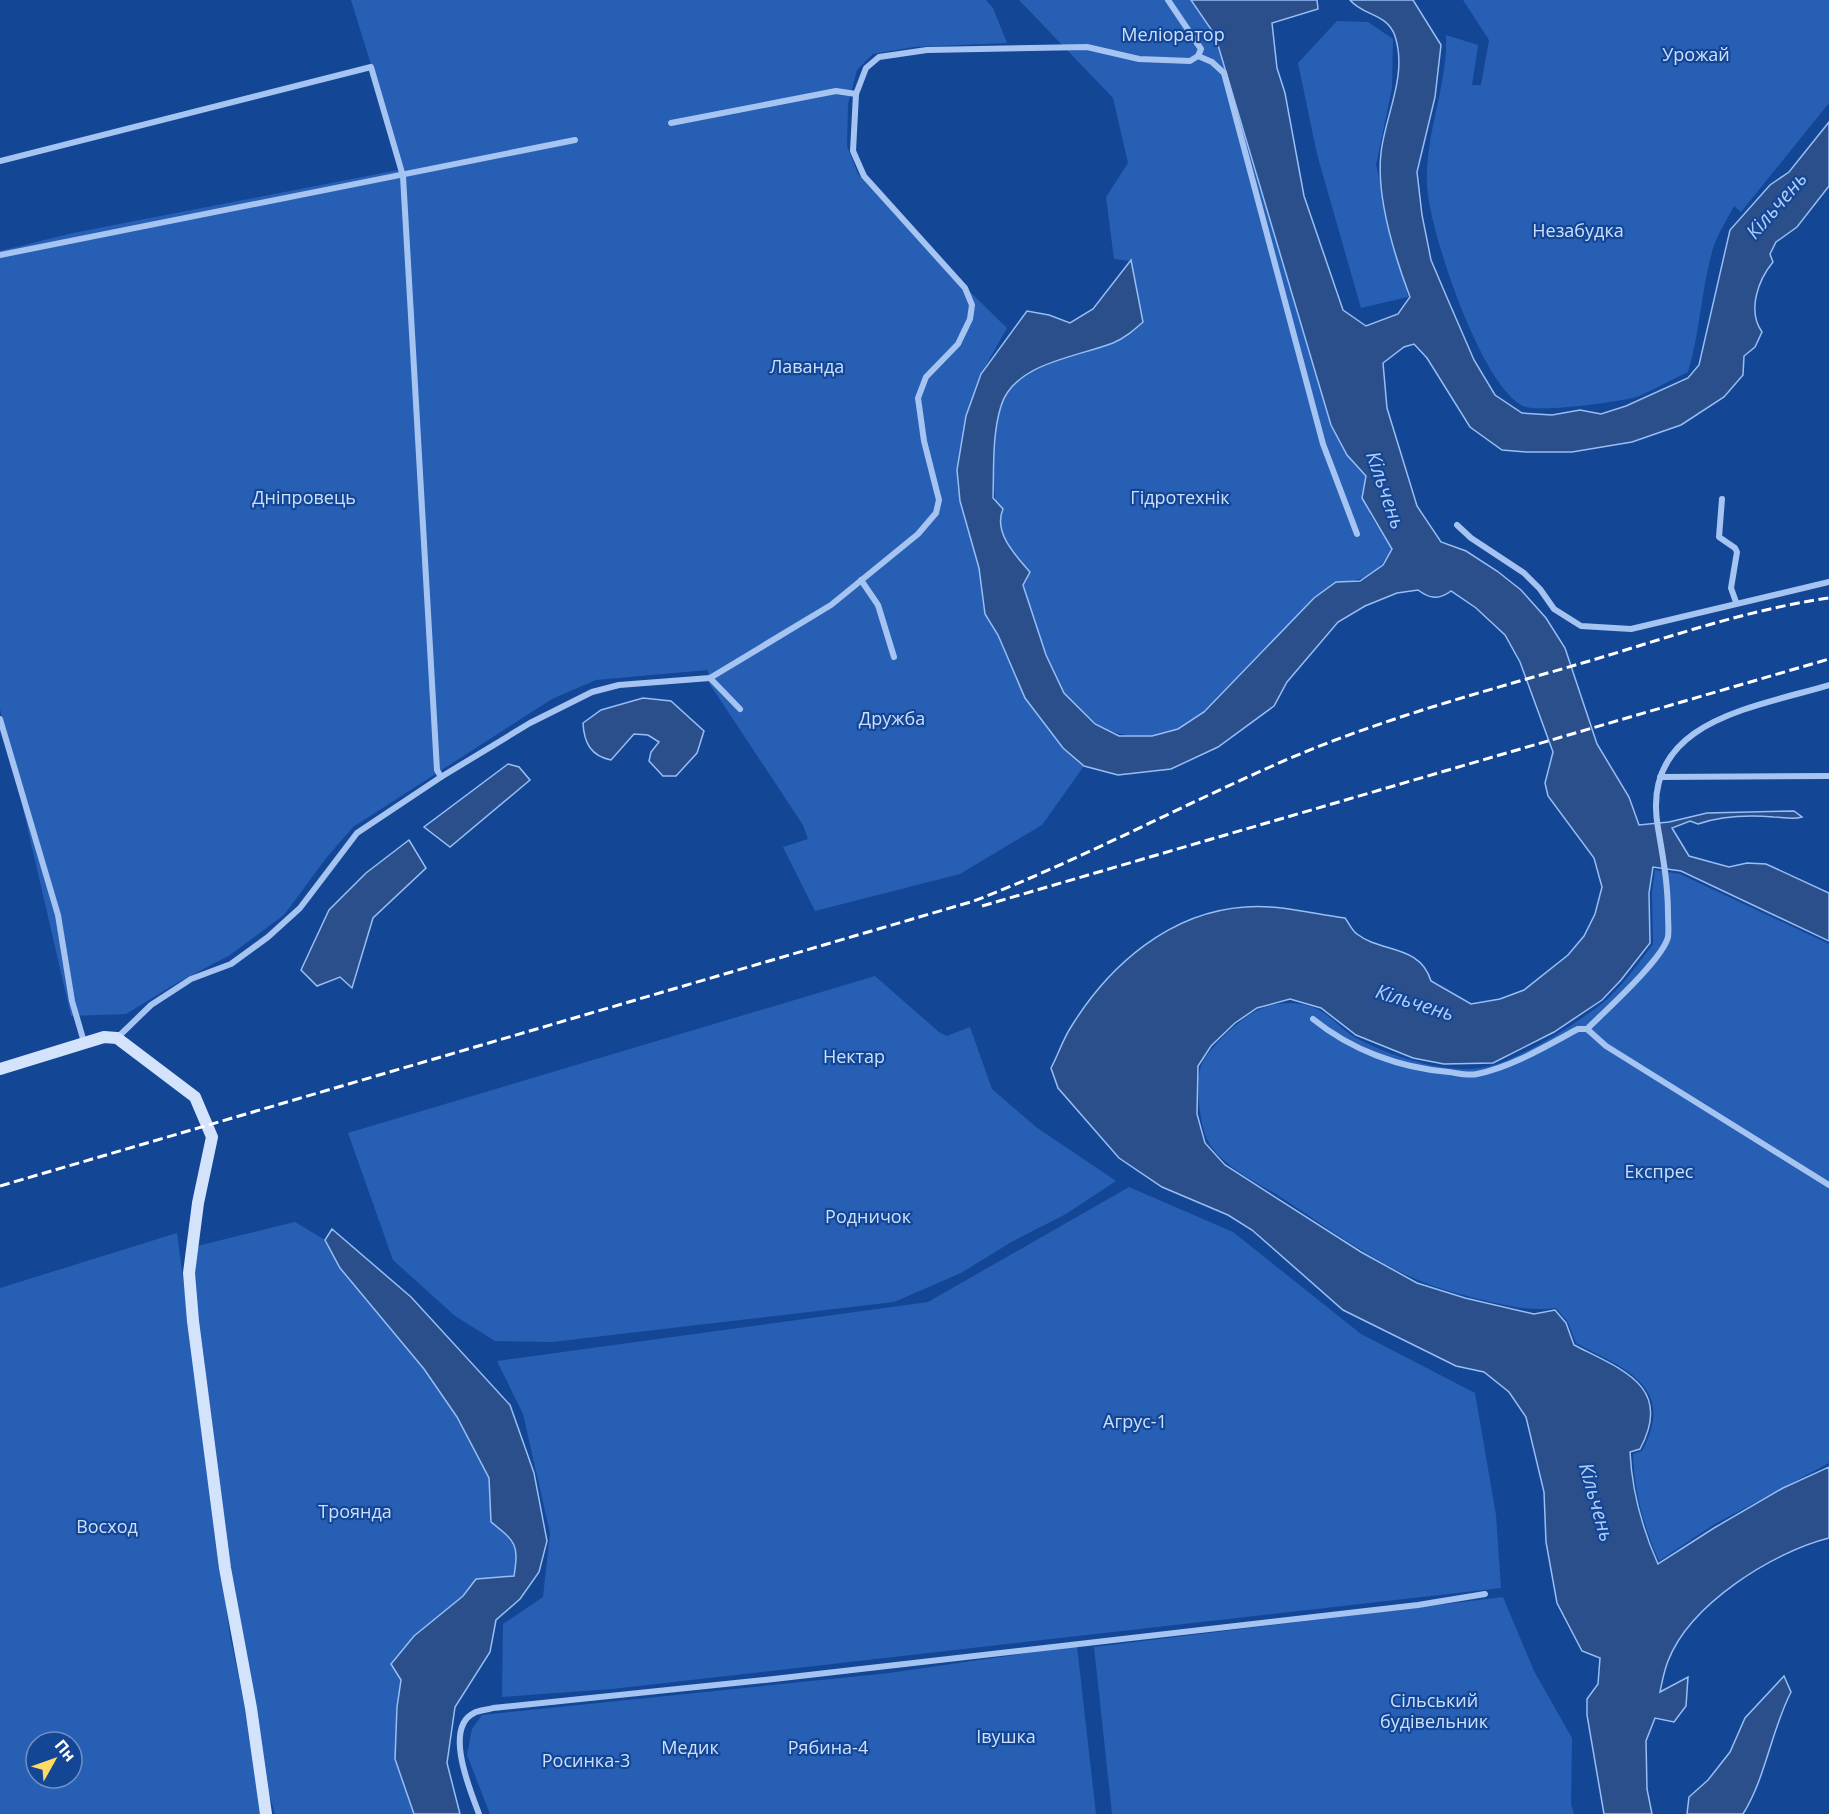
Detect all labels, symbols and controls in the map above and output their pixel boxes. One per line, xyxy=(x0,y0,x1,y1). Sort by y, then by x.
park label: Меліоратор xyxy=(1121,22,1225,46)
park label: Урожай xyxy=(1662,42,1730,66)
water label: Кільчень xyxy=(1739,166,1813,244)
park label: Незабудка xyxy=(1532,218,1624,242)
park label: Лаванда xyxy=(770,354,844,378)
water label: Кільчень xyxy=(1360,447,1412,533)
park label: Дніпровець xyxy=(252,485,356,509)
park label: Гідротехнік xyxy=(1130,485,1230,509)
park label: Дружба xyxy=(859,706,925,730)
water label: Кільчень xyxy=(1372,977,1458,1027)
park label: Нектар xyxy=(823,1044,885,1068)
park label: Експрес xyxy=(1625,1159,1694,1183)
park label: Родничок xyxy=(825,1204,912,1228)
park label: Агрус-1 xyxy=(1103,1409,1167,1433)
water label: Кільчень xyxy=(1573,1459,1621,1545)
park label: Троянда xyxy=(318,1499,392,1523)
park label: Восход xyxy=(76,1514,138,1538)
park label: Сільський будівельник xyxy=(1380,1688,1489,1733)
park label: Івушка xyxy=(976,1724,1036,1748)
north arrow xyxy=(24,1730,84,1790)
text: Пн xyxy=(50,1735,81,1766)
park label: Медик xyxy=(661,1735,719,1759)
park label: Рябина-4 xyxy=(788,1735,868,1759)
park label: Росинка-3 xyxy=(542,1748,630,1772)

